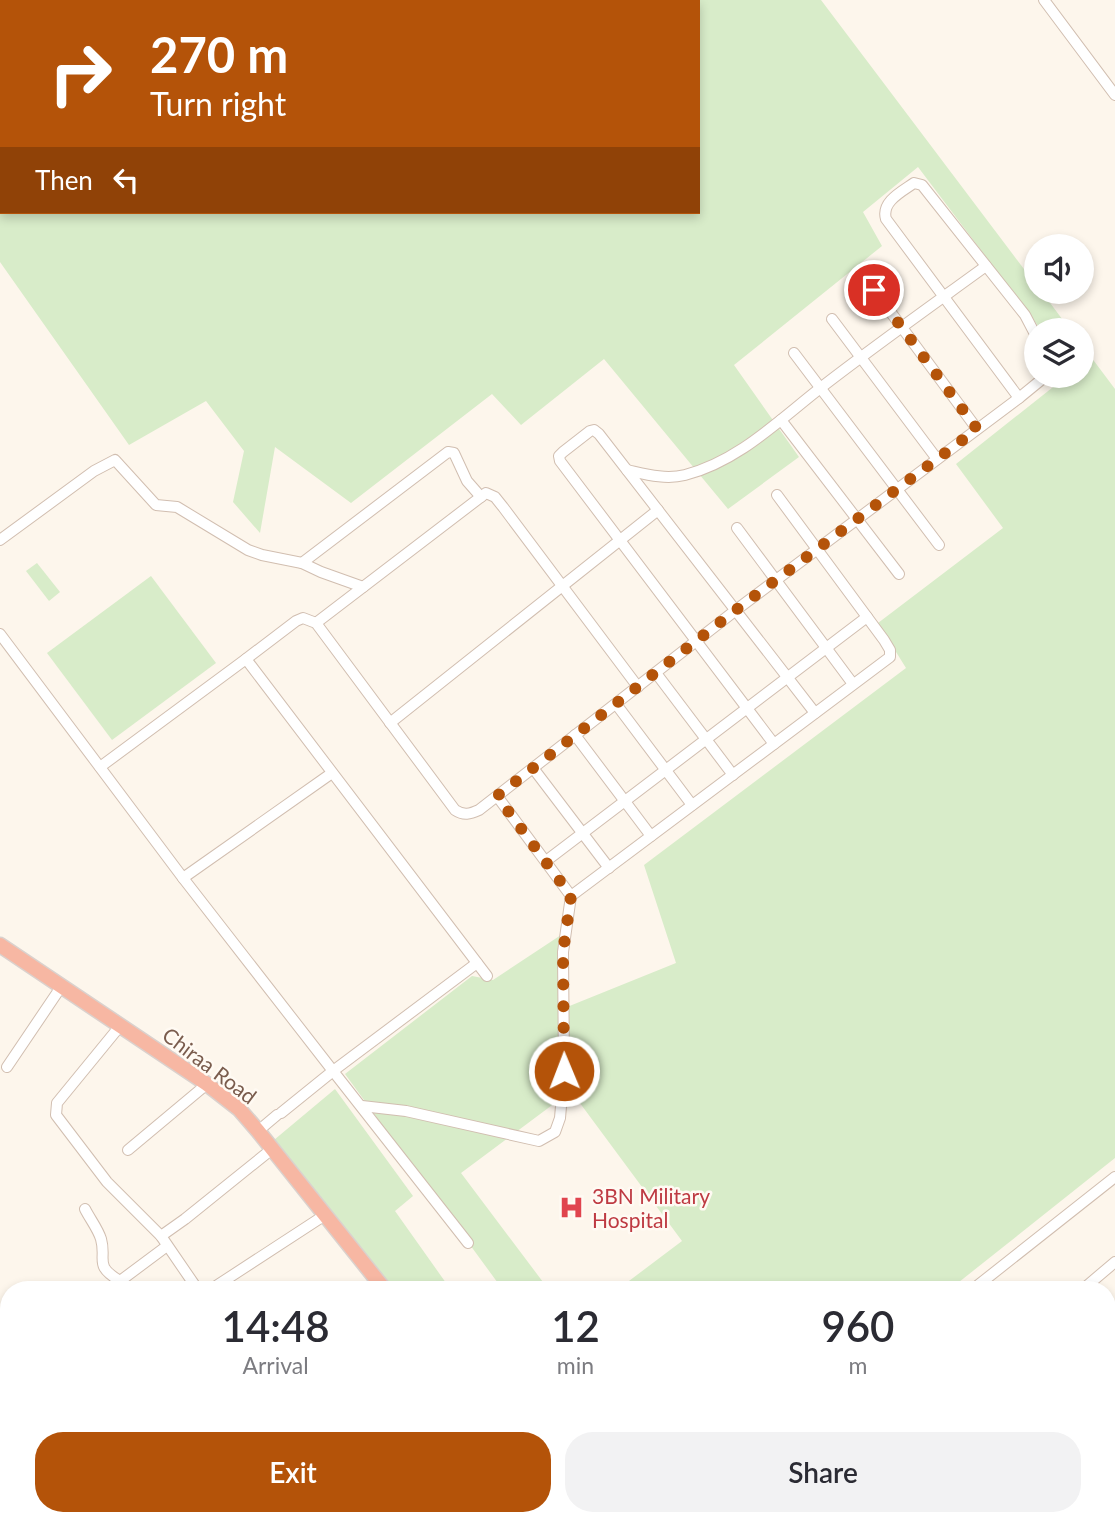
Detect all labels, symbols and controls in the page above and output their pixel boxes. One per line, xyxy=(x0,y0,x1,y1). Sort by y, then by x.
text: 270 m xyxy=(150,25,288,83)
icon: right xyxy=(35,28,126,119)
text: Turn right xyxy=(150,84,286,123)
icon: left xyxy=(107,161,145,199)
text: Then xyxy=(35,164,93,196)
map controls xyxy=(1024,234,1094,388)
button: sound xyxy=(1024,234,1094,304)
pin xyxy=(844,260,904,320)
icon: arrive xyxy=(855,271,893,309)
button: layers xyxy=(1024,318,1094,388)
street label: Chiraa Road xyxy=(158,1022,262,1108)
position arrow xyxy=(527,1034,601,1108)
place label: 3BN Military Hospital xyxy=(592,1183,710,1232)
hospital icon: 3BN Military Hospital xyxy=(558,1193,586,1221)
text: 14:48 xyxy=(222,1301,330,1351)
text: 12 xyxy=(551,1301,600,1351)
text: 960 xyxy=(821,1301,894,1351)
text: Arrival xyxy=(242,1351,309,1379)
text: min xyxy=(557,1351,594,1379)
text: m xyxy=(848,1351,867,1379)
button: Exit xyxy=(35,1432,551,1512)
button: Share xyxy=(565,1432,1081,1512)

